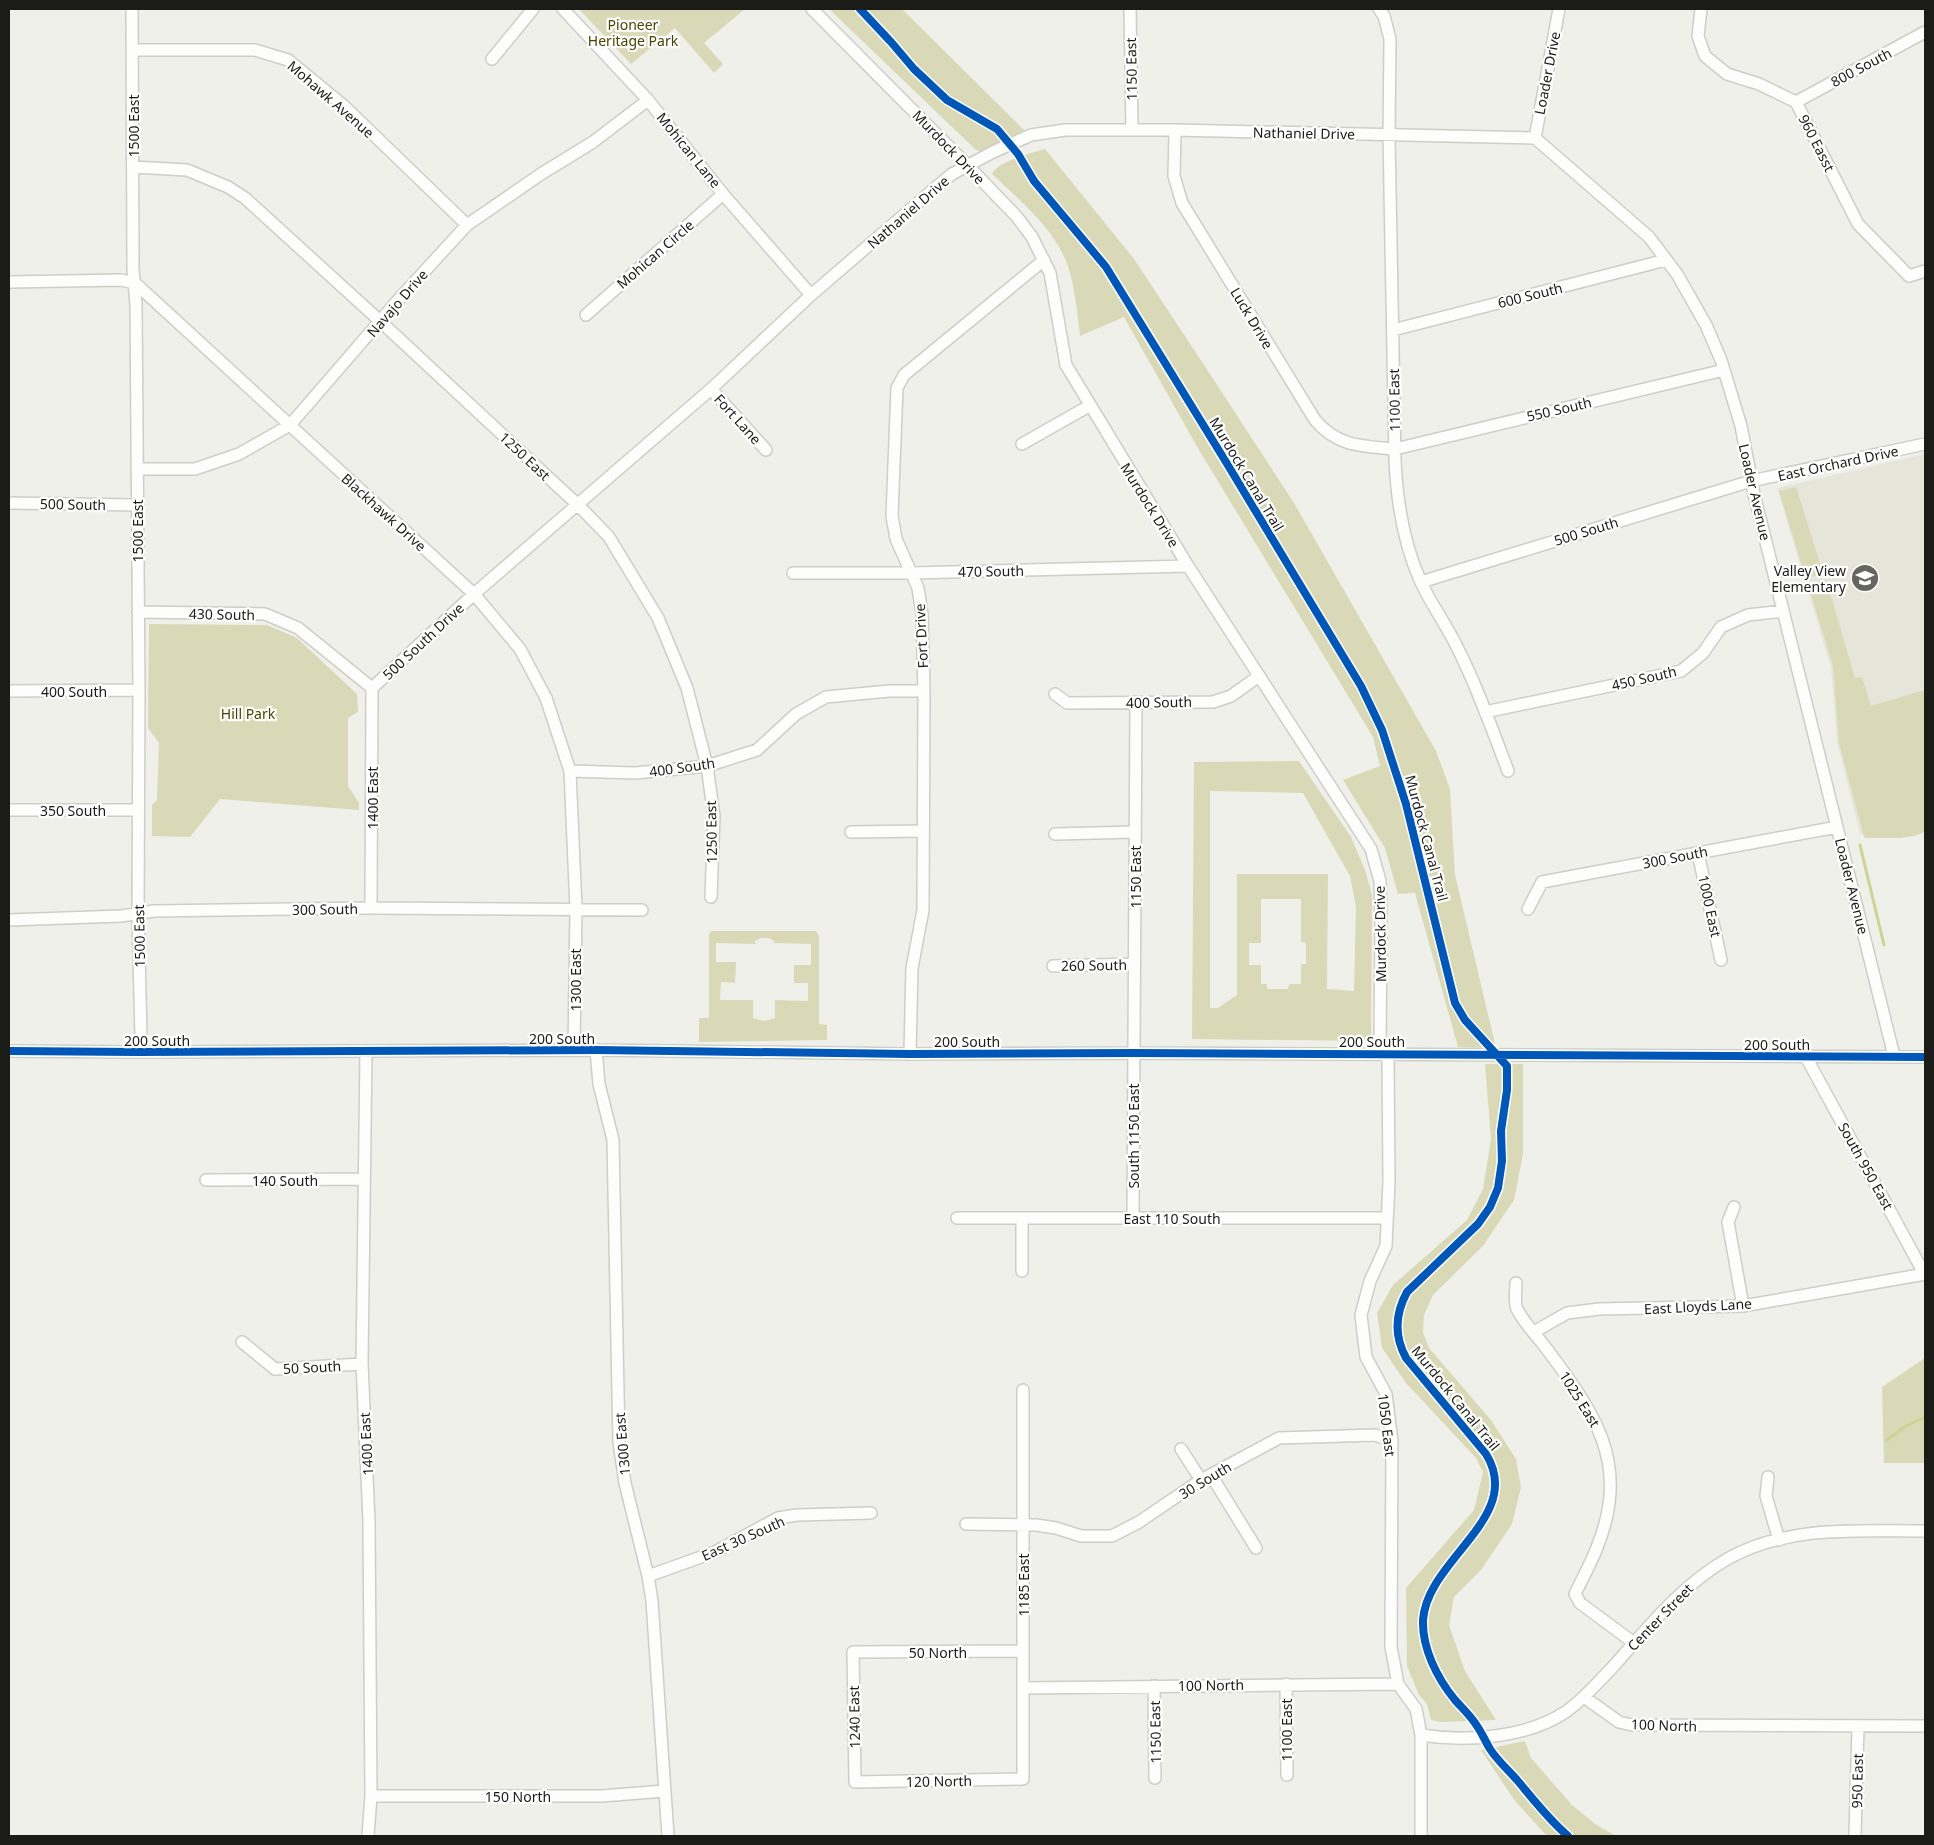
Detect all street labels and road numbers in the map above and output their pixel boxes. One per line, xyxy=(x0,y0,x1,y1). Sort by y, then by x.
street label: Loader Drive xyxy=(1530,30,1564,116)
street label: 1150 East xyxy=(1121,37,1141,101)
street label: 800 South xyxy=(1827,43,1895,91)
street label: Mohawk Avenue xyxy=(284,56,378,142)
street label: 1500 East xyxy=(124,94,143,158)
street label: Murdock Drive xyxy=(909,106,989,188)
street label: Mohican Lane xyxy=(653,108,725,192)
street label: 960 Easst xyxy=(1795,111,1839,175)
street label: Nathaniel Drive xyxy=(1253,123,1355,143)
street label: Nathaniel Drive xyxy=(863,171,953,253)
street label: Mohican Circle xyxy=(612,215,698,293)
street label: Navajo Drive xyxy=(362,265,432,341)
street label: 600 South xyxy=(1496,278,1564,312)
street label: Luck Drive xyxy=(1226,284,1278,352)
street label: 1100 East xyxy=(1384,368,1404,432)
street label: Fort Lane xyxy=(710,390,766,448)
street label: 550 South xyxy=(1525,392,1593,426)
street label: Murdock Canal Trail xyxy=(1205,413,1289,535)
street label: 1250 East xyxy=(495,428,555,484)
street label: East Orchard Drive xyxy=(1776,441,1900,485)
street label: Loader Avenue xyxy=(1735,442,1775,542)
street label: Murdock Drive xyxy=(1116,459,1184,551)
street label: Blackhawk Drive xyxy=(338,469,431,555)
street label: 500 South xyxy=(40,494,106,514)
street label: 1500 East xyxy=(128,499,147,563)
street label: 500 South xyxy=(1552,512,1620,550)
street label: 470 South xyxy=(958,561,1024,581)
street label: 500 South Drive xyxy=(378,598,468,684)
street label: Fort Drive xyxy=(910,603,932,669)
street label: 430 South xyxy=(189,604,255,624)
street label: 450 South xyxy=(1610,661,1678,695)
street label: 400 South xyxy=(41,682,107,701)
street label: 400 South xyxy=(1126,692,1192,712)
street label: 400 South xyxy=(648,753,716,781)
street label: 1400 East xyxy=(363,766,382,830)
street label: Murdock Canal Trail xyxy=(1401,773,1453,903)
street label: 1250 East xyxy=(701,800,721,864)
street label: 350 South xyxy=(40,801,106,820)
street label: Loader Avenue xyxy=(1831,836,1873,936)
street label: 300 South xyxy=(1641,841,1709,873)
street label: 1150 East xyxy=(1126,845,1145,909)
street label: 1000 East xyxy=(1694,873,1726,939)
street label: Murdock Drive xyxy=(1370,886,1390,982)
street label: 300 South xyxy=(292,899,358,919)
street label: 1500 East xyxy=(129,904,149,968)
street label: 1300 East xyxy=(566,948,585,1012)
street label: 260 South xyxy=(1061,955,1127,975)
street label: 200 South xyxy=(529,1029,595,1048)
street label: 200 South xyxy=(124,1031,190,1050)
street label: 200 South xyxy=(934,1032,1000,1051)
street label: 200 South xyxy=(1339,1032,1405,1051)
street label: 200 South xyxy=(1744,1035,1810,1054)
street label: South 1150 East xyxy=(1124,1083,1143,1189)
street label: South 950 East xyxy=(1834,1119,1898,1213)
street label: 140 South xyxy=(252,1171,318,1190)
street label: East 110 South xyxy=(1123,1209,1221,1228)
street label: East Lloyds Lane xyxy=(1644,1294,1753,1318)
street label: Murdock Canal Trail xyxy=(1408,1342,1504,1454)
street label: 50 South xyxy=(282,1356,342,1378)
street label: 1025 East xyxy=(1555,1367,1605,1431)
street label: 1050 East xyxy=(1374,1393,1400,1457)
street label: 1400 East xyxy=(355,1412,377,1476)
street label: 1300 East xyxy=(610,1412,634,1476)
street label: 30 South xyxy=(1175,1457,1235,1503)
street label: East 30 South xyxy=(698,1511,788,1565)
street label: 1185 East xyxy=(1014,1553,1033,1617)
street label: Center Street xyxy=(1623,1579,1697,1655)
street label: 50 North xyxy=(909,1643,967,1662)
street label: 100 North xyxy=(1178,1675,1244,1695)
street label: 1240 East xyxy=(844,1685,864,1749)
street label: 1100 East xyxy=(1277,1698,1296,1762)
street label: 1150 East xyxy=(1145,1700,1165,1764)
street label: 100 North xyxy=(1631,1714,1697,1736)
street label: 950 East xyxy=(1847,1753,1867,1809)
street label: 120 North xyxy=(906,1771,972,1791)
street label: 150 North xyxy=(485,1787,551,1806)

